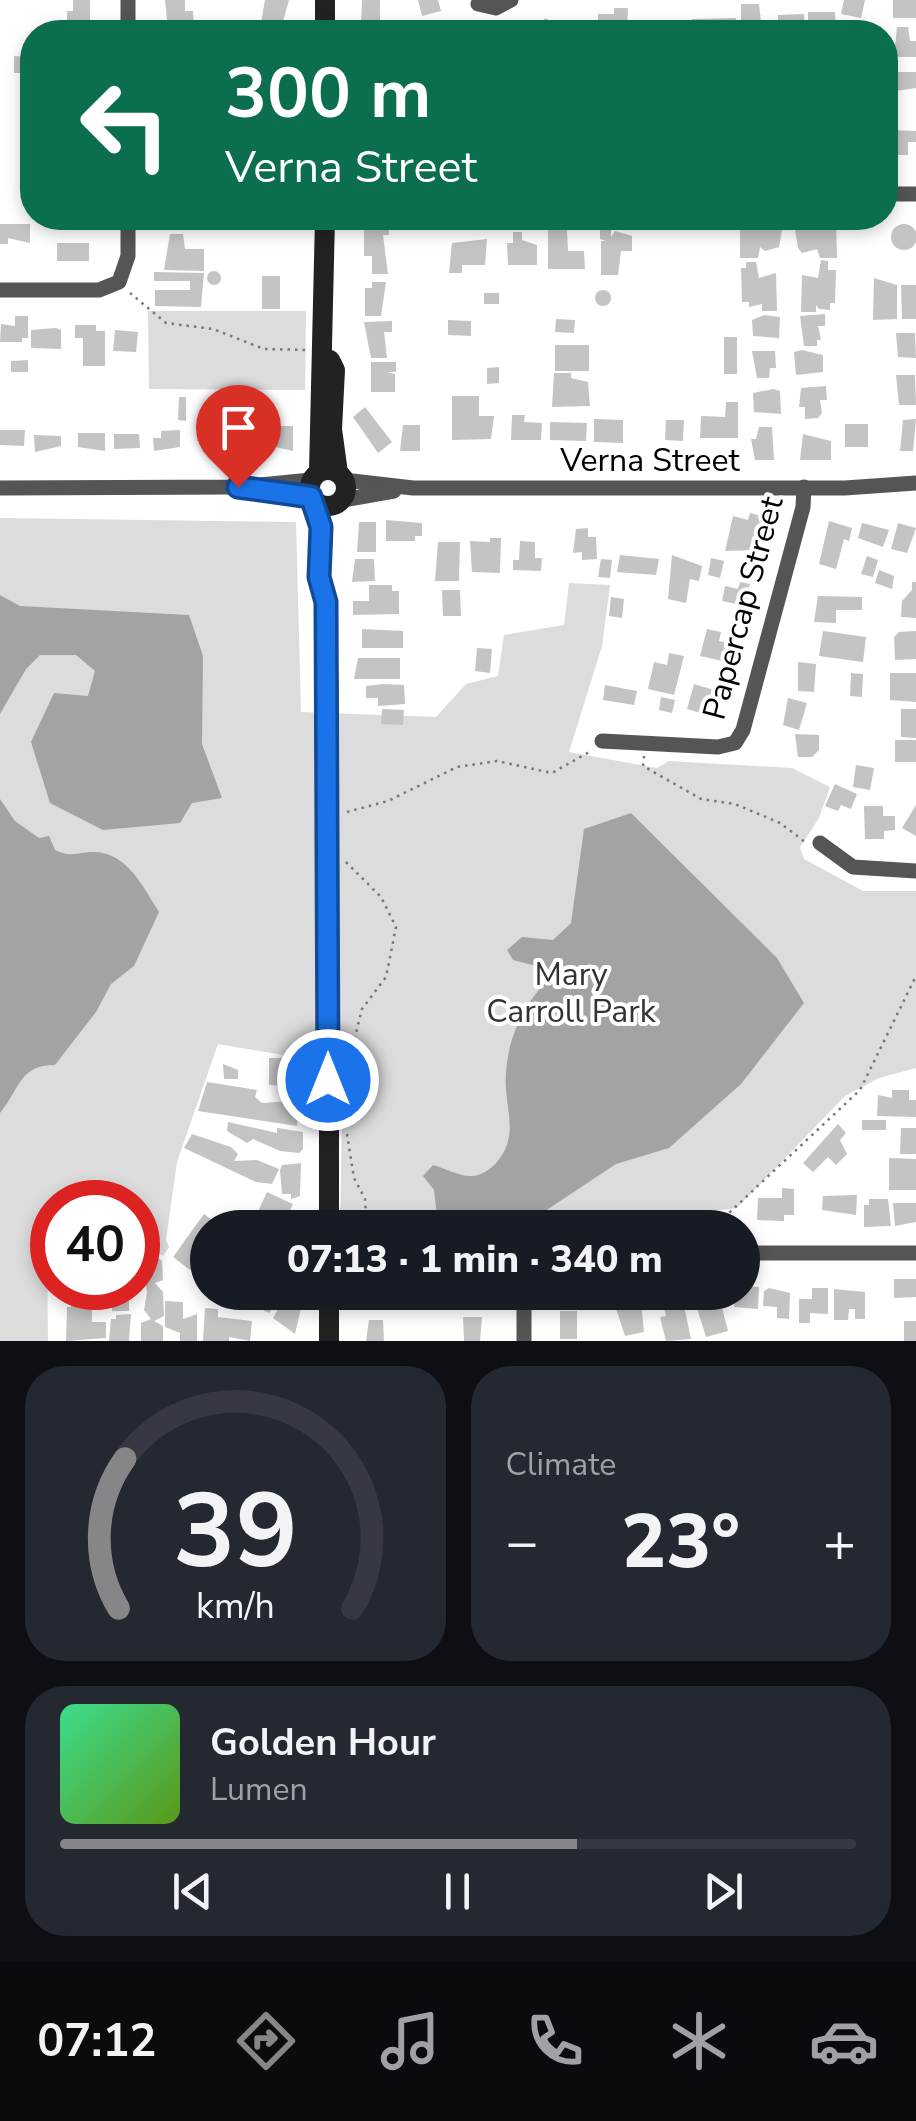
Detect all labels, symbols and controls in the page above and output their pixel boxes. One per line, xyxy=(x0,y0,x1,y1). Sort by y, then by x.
text: 300 m xyxy=(225,46,431,142)
icon: left xyxy=(60,60,190,190)
text: Verna Street xyxy=(225,137,477,198)
pin xyxy=(196,385,281,488)
icon: arrive xyxy=(211,400,266,455)
street label: Verna Street xyxy=(559,439,740,482)
street label: Papercap Street xyxy=(693,491,794,724)
park label: Mary Carroll Park xyxy=(486,953,657,1033)
position arrow xyxy=(276,1028,380,1132)
speed limit sign: 40 xyxy=(30,1180,160,1310)
text: 07:13 · 1 min · 340 m xyxy=(287,1234,663,1285)
text: Climate xyxy=(506,1443,616,1486)
text: 39 xyxy=(173,1461,298,1603)
text: 23° xyxy=(621,1491,740,1593)
text: − xyxy=(506,1505,539,1580)
text: + xyxy=(823,1505,856,1580)
text: km/h xyxy=(196,1582,275,1631)
text: Golden Hour xyxy=(210,1717,436,1768)
text: Lumen xyxy=(210,1768,308,1811)
icon: previous xyxy=(165,1864,220,1919)
icon: pause xyxy=(430,1864,485,1919)
icon: next xyxy=(696,1864,751,1919)
icon: directions xyxy=(231,2006,301,2076)
icon: music xyxy=(375,2006,445,2076)
icon: phone xyxy=(520,2006,590,2076)
icon: climate xyxy=(664,2006,734,2076)
icon: car xyxy=(809,2006,879,2076)
text: 07:12 xyxy=(37,2011,156,2072)

